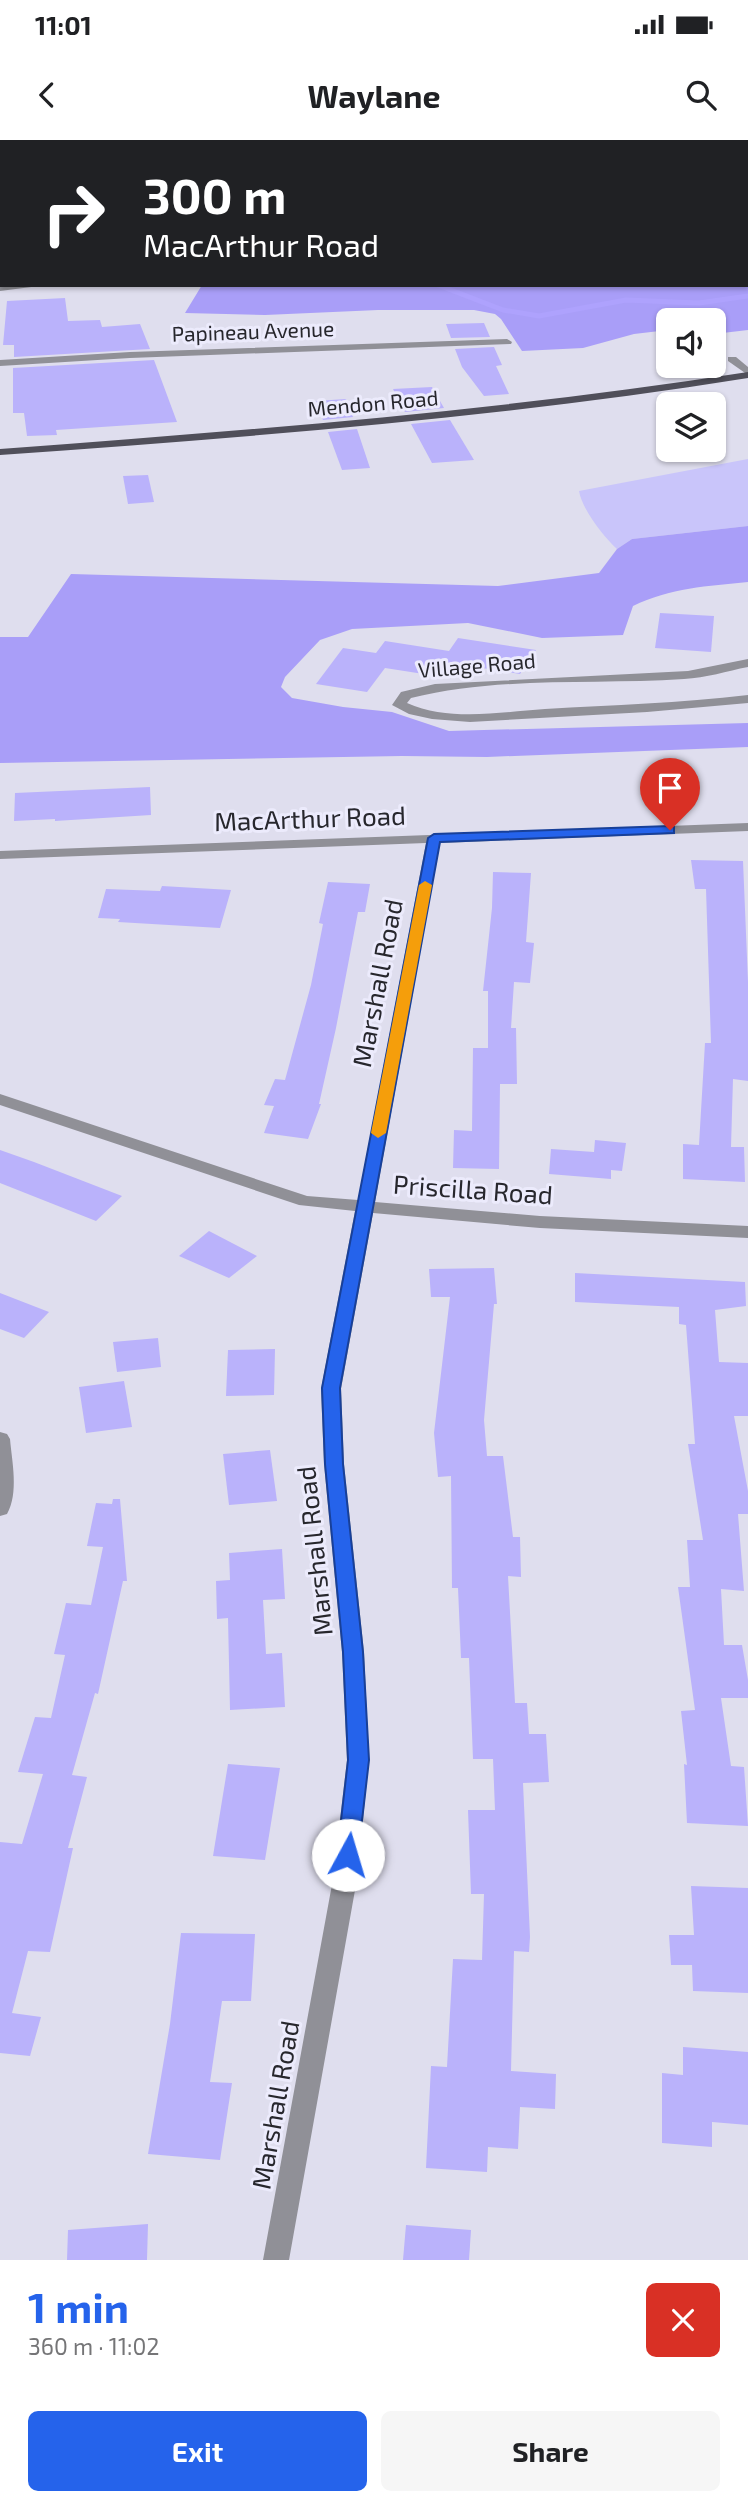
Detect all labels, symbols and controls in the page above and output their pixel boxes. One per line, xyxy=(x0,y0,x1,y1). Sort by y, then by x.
text: 11:01 xyxy=(35,9,92,40)
icon: back xyxy=(28,76,66,114)
text: Waylane xyxy=(307,76,441,114)
icon: search xyxy=(682,76,720,114)
text: 300 m xyxy=(143,165,286,224)
icon: right xyxy=(28,168,119,259)
text: MacArthur Road xyxy=(143,225,379,263)
map controls xyxy=(656,308,726,462)
button: sound xyxy=(656,308,726,378)
street label: Papineau Avenue xyxy=(171,315,335,346)
street label: Mendon Road xyxy=(306,384,439,421)
button: layers xyxy=(656,392,726,462)
street label: Village Road xyxy=(417,647,537,682)
pin xyxy=(640,758,700,830)
icon: arrive xyxy=(651,769,689,807)
street label: MacArthur Road xyxy=(214,799,406,836)
street label: Marshall Road xyxy=(345,896,408,1069)
street label: Priscilla Road xyxy=(392,1167,554,1210)
street label: Marshall Road xyxy=(289,1465,338,1638)
position arrow xyxy=(311,1818,385,1892)
street label: Marshall Road xyxy=(244,2018,305,2191)
text: 1 min xyxy=(28,2281,129,2331)
button: close xyxy=(646,2283,720,2357)
text: 360 m · 11:02 xyxy=(28,2332,159,2360)
button: Exit xyxy=(28,2411,367,2491)
button: Share xyxy=(381,2411,720,2491)

